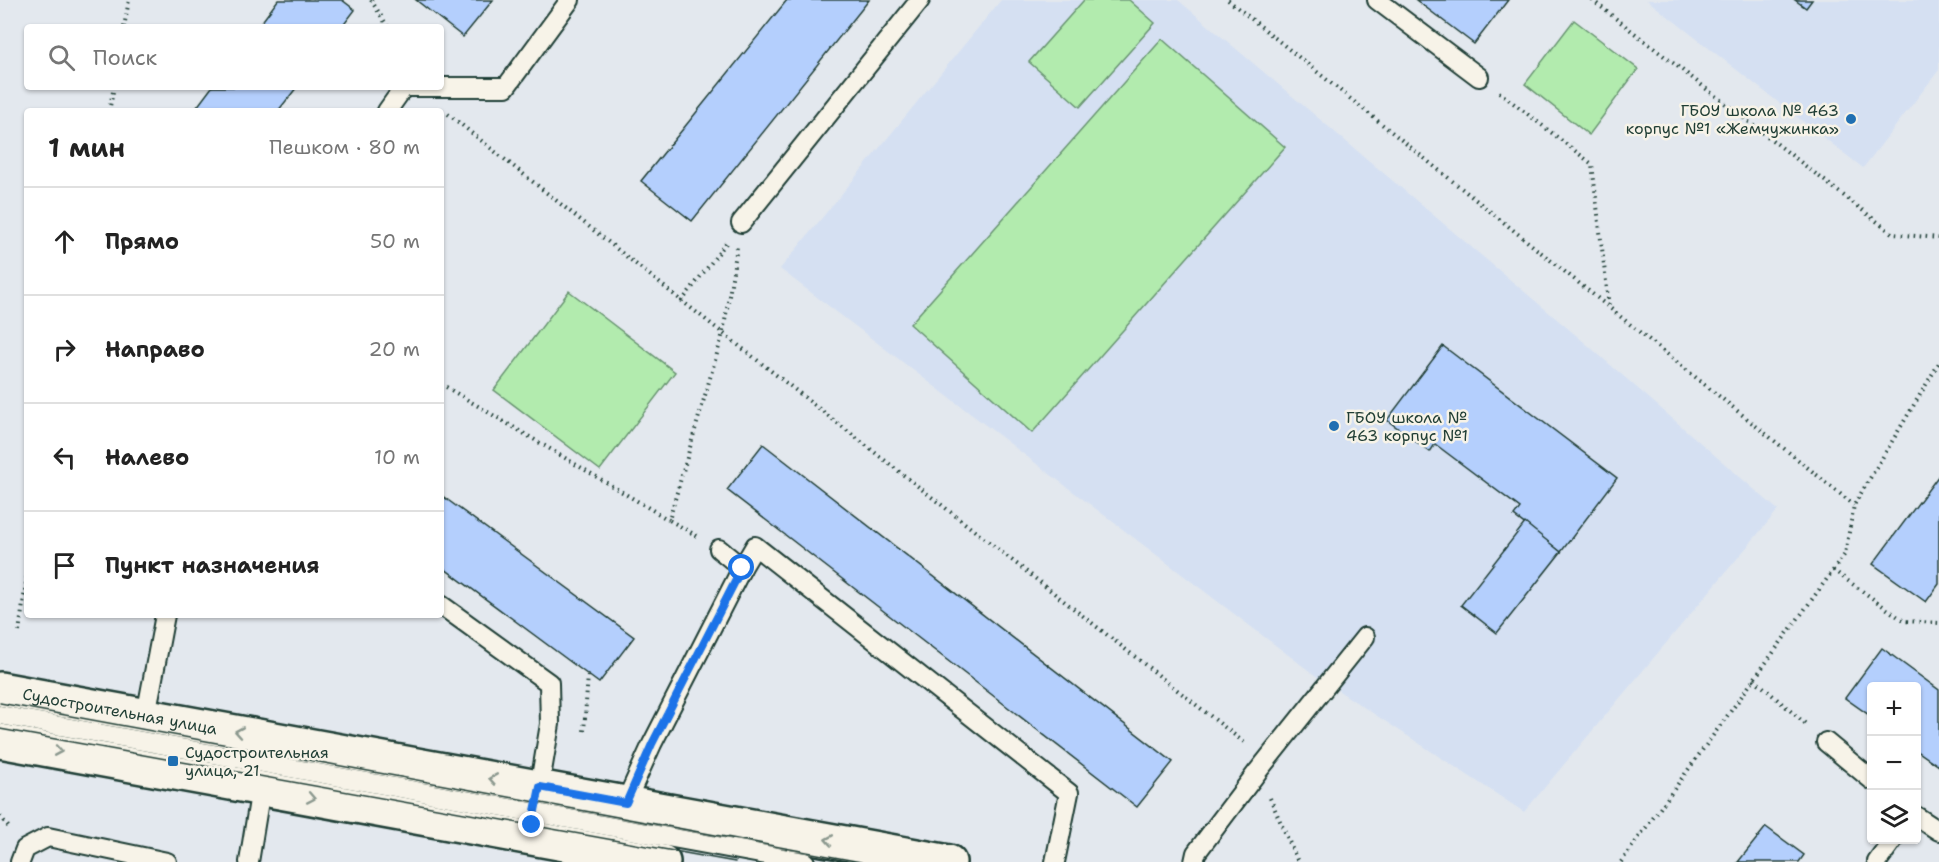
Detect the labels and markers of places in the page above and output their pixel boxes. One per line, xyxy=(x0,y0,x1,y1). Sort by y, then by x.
place label: ГБОУ школа № 463 корпус №1 «Жемчужинка» xyxy=(1626,100,1839,139)
marker: ГБОУ школа № 463 корпус №1 «Жемчужинка» xyxy=(1844,112,1858,126)
place label: ГБОУ школа № 463 корпус №1 xyxy=(1346,407,1468,446)
marker: ГБОУ школа № 463 корпус №1 xyxy=(1327,419,1341,433)
place label: Судостроительная улица, 21 xyxy=(185,742,329,781)
marker: Судостроительная улица, 21 xyxy=(166,754,180,768)

